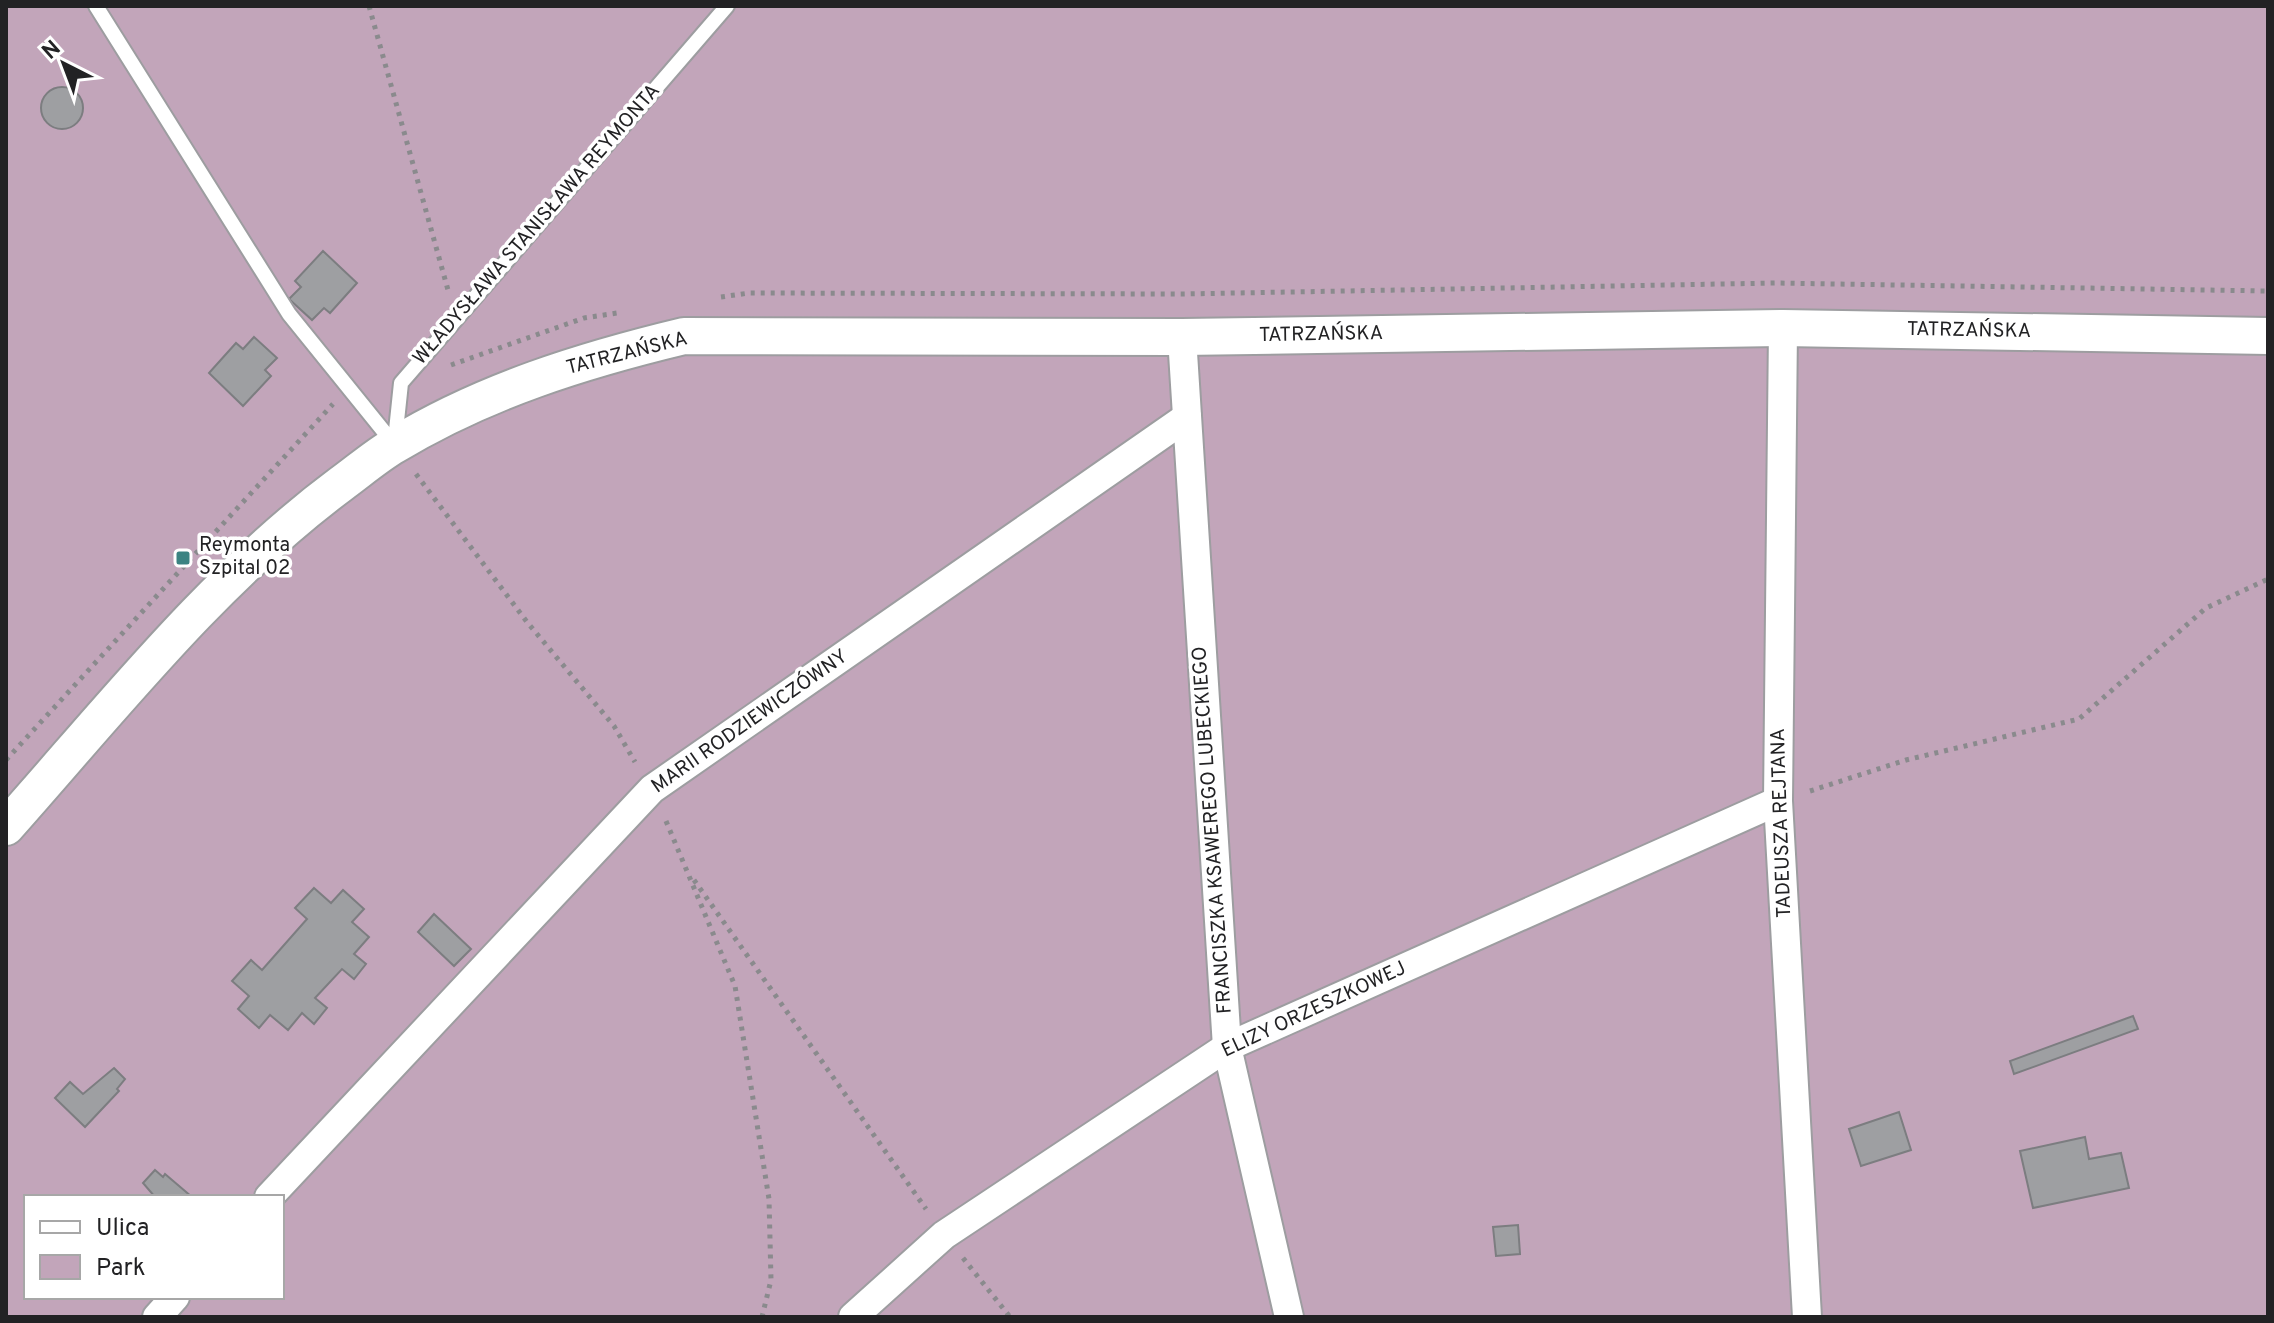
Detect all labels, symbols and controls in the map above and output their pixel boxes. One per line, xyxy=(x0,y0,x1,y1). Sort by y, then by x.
north arrow xyxy=(24,24,104,104)
text: N xyxy=(37,36,67,66)
street label: WŁADYSŁAWA STANISŁAWA REYMONTA xyxy=(408,79,666,371)
street label: TATRZAŃSKA xyxy=(1907,315,2031,345)
street label: TATRZAŃSKA xyxy=(1259,319,1383,349)
street label: TATRZAŃSKA xyxy=(563,324,690,382)
place label: Reymonta Szpital 02 xyxy=(199,533,290,582)
marker: Reymonta Szpital 02 xyxy=(174,549,192,567)
street label: MARII RODZIEWICZÓWNY xyxy=(646,643,853,800)
street label: FRANCISZKA KSAWEREGO LUBECKIEGO xyxy=(1187,645,1239,1015)
street label: TADEUSZA REJTANA xyxy=(1766,728,1798,918)
street label: ELIZY ORZESZKOWEJ xyxy=(1218,956,1410,1064)
legend xyxy=(24,1195,284,1299)
text: Ulica xyxy=(96,1214,149,1244)
text: Park xyxy=(96,1254,146,1284)

